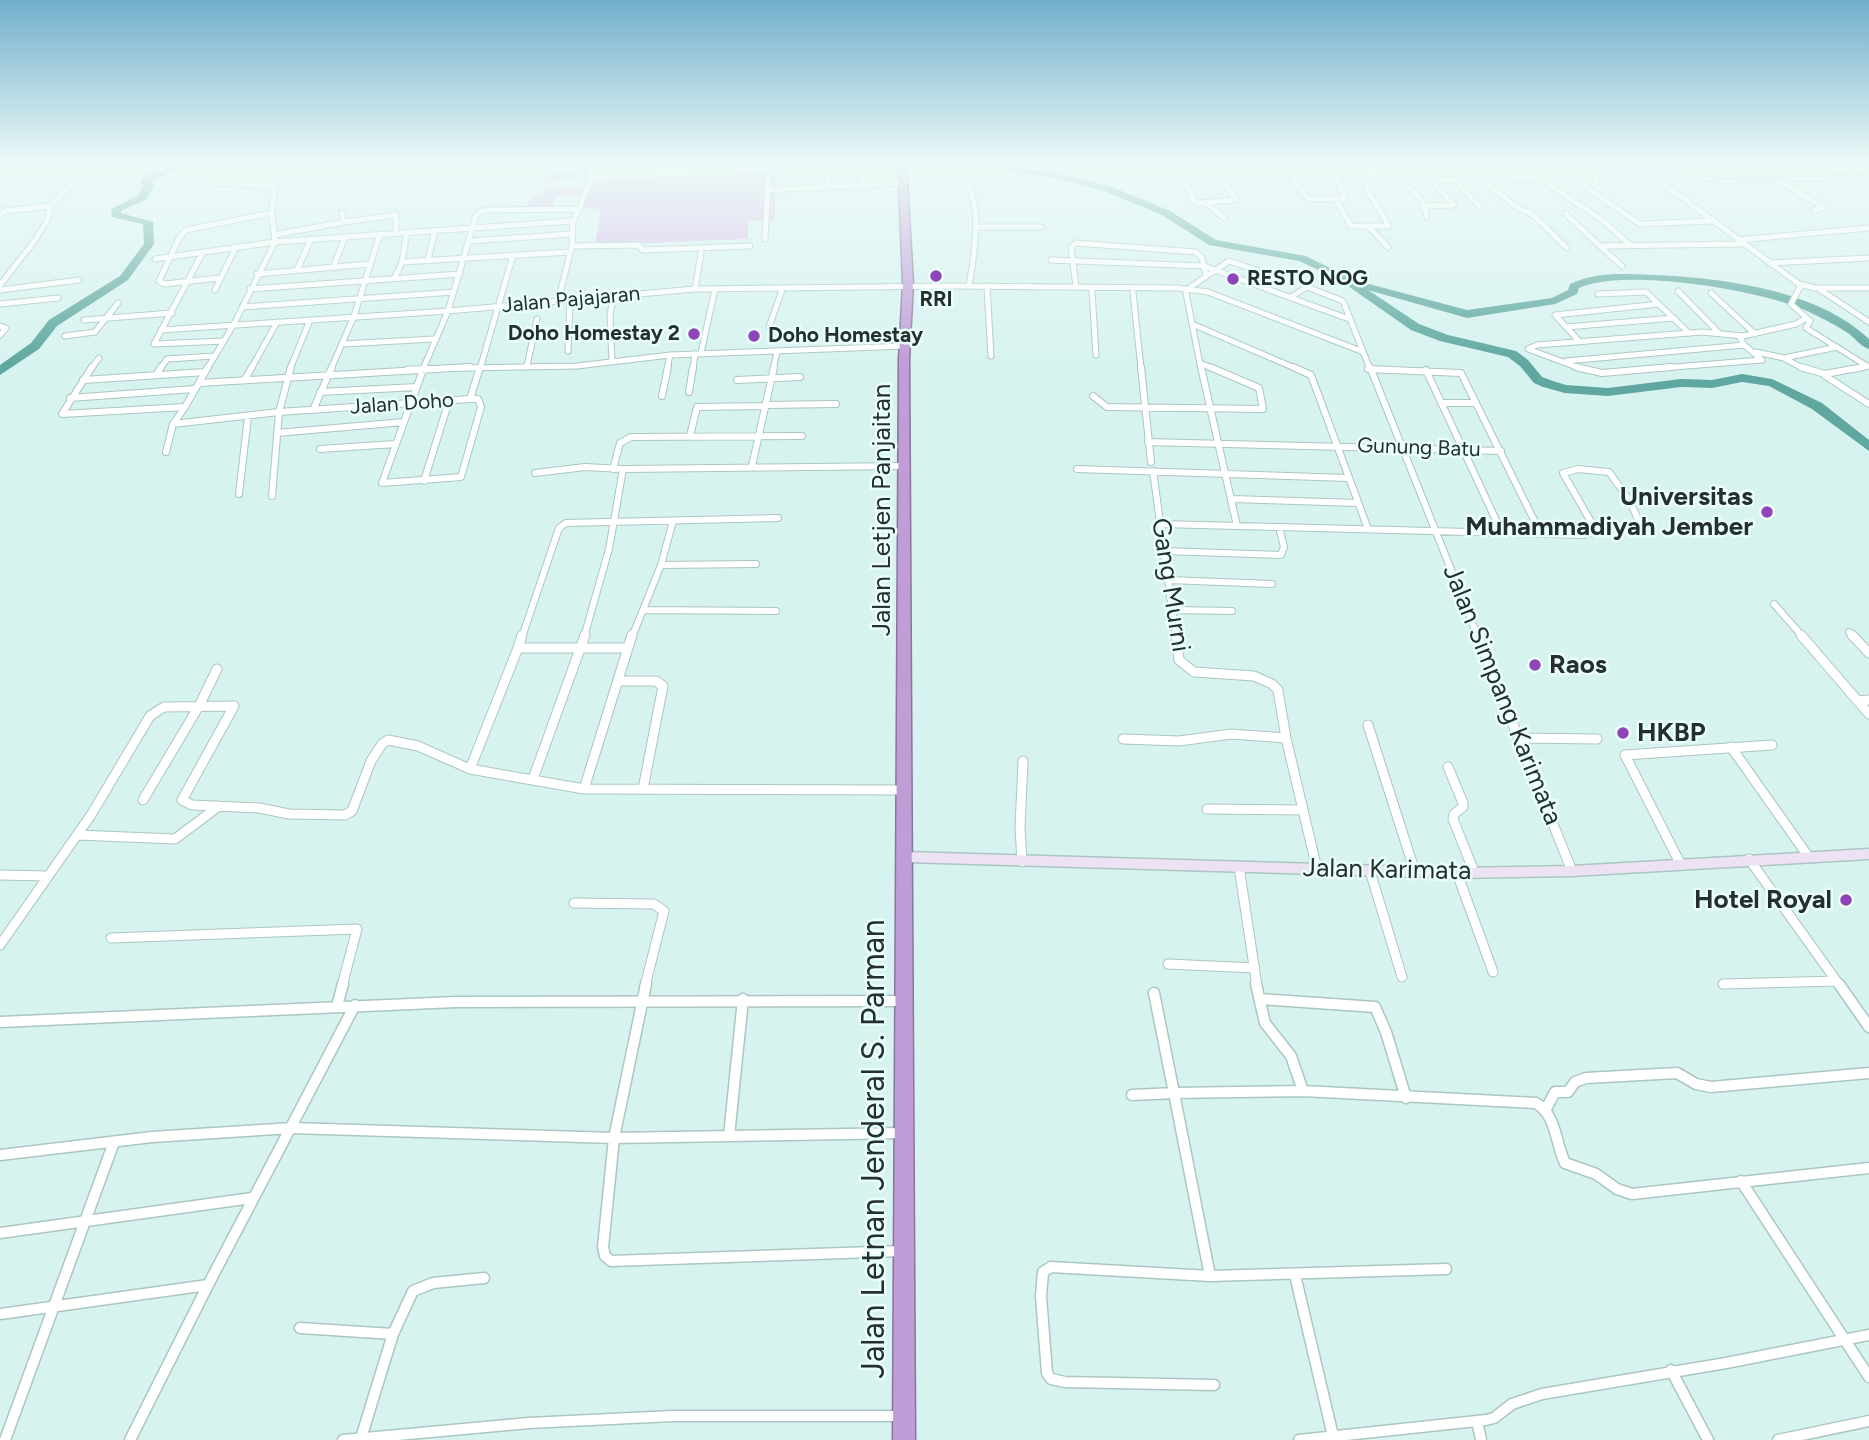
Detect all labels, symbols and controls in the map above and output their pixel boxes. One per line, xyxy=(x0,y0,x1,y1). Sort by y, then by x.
place label: RESTO NOG xyxy=(1247,266,1368,292)
marker: RRI xyxy=(928,268,944,284)
marker: RESTO NOG xyxy=(1225,271,1241,287)
street label: Jalan Pajajaran xyxy=(501,281,641,319)
place label: RRI xyxy=(919,287,953,313)
place label: Doho Homestay 2 xyxy=(508,321,680,347)
place label: Doho Homestay xyxy=(768,323,923,349)
marker: Doho Homestay 2 xyxy=(686,326,702,342)
marker: Doho Homestay xyxy=(746,328,762,344)
street label: Jalan Letjen Panjaitan xyxy=(866,384,898,636)
street label: Jalan Doho xyxy=(349,388,455,420)
street label: Gunung Batu xyxy=(1357,433,1481,463)
place label: Universitas Muhammadiyah Jember xyxy=(1465,481,1753,542)
marker: Universitas Muhammadiyah Jember xyxy=(1759,504,1775,520)
street label: Gang Murni xyxy=(1144,516,1196,654)
street label: Jalan Simpang Karimata xyxy=(1436,560,1568,830)
place label: Raos xyxy=(1549,649,1607,681)
marker: Raos xyxy=(1527,657,1543,673)
place label: HKBP xyxy=(1637,717,1705,749)
marker: HKBP xyxy=(1615,725,1631,741)
street label: Jalan Karimata xyxy=(1302,853,1472,887)
place label: Hotel Royal xyxy=(1694,884,1832,916)
marker: Hotel Royal xyxy=(1838,892,1854,908)
street label: Jalan Letnan Jenderal S. Parman xyxy=(856,919,894,1379)

